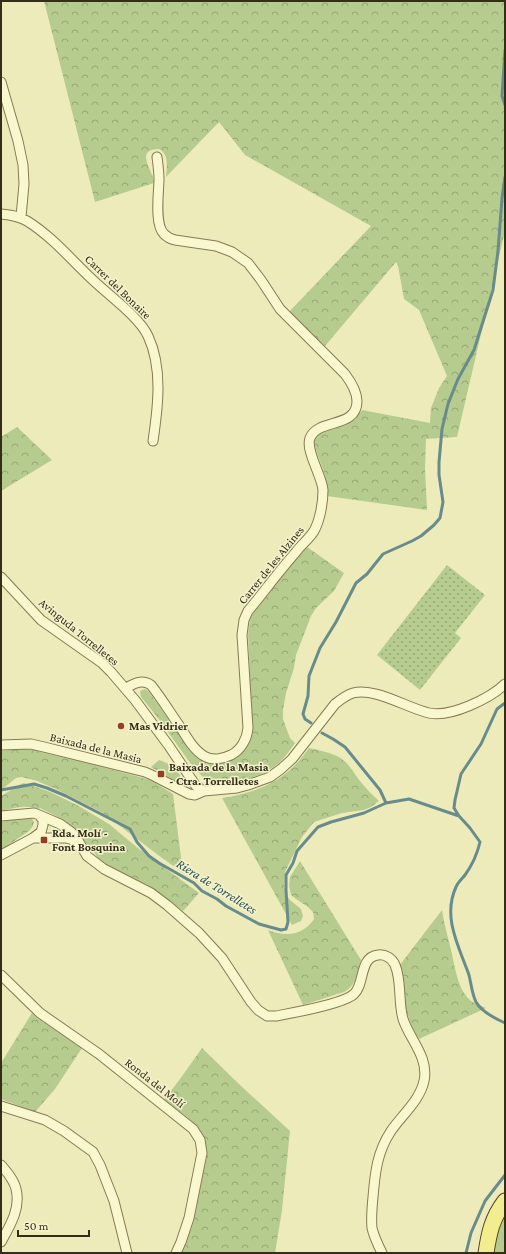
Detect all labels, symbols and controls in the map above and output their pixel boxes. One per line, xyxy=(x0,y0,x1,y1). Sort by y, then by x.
street label: Carrer del Bonaire xyxy=(82,252,154,322)
street label: Carrer de les Alzines xyxy=(235,523,307,607)
street label: Avinguda Torrelletes xyxy=(36,595,122,669)
place label: Mas Vidrier xyxy=(129,719,188,733)
marker: Mas Vidrier xyxy=(116,721,126,731)
street label: Baixada de la Masia xyxy=(49,730,144,766)
place label: Baixada de la Masia - Ctra. Torrelletes xyxy=(169,760,269,788)
marker: Baixada de la Masia - Ctra. Torrelletes xyxy=(156,769,166,779)
place label: Rda. Molí - Font Bosquina xyxy=(52,826,125,854)
marker: Rda. Molí - Font Bosquina xyxy=(39,835,49,845)
water label: Riera de Torrelletes xyxy=(174,856,260,917)
street label: Ronda del Molí xyxy=(122,1055,188,1111)
scale bar xyxy=(18,1212,89,1238)
text: 50 m xyxy=(24,1219,49,1233)

